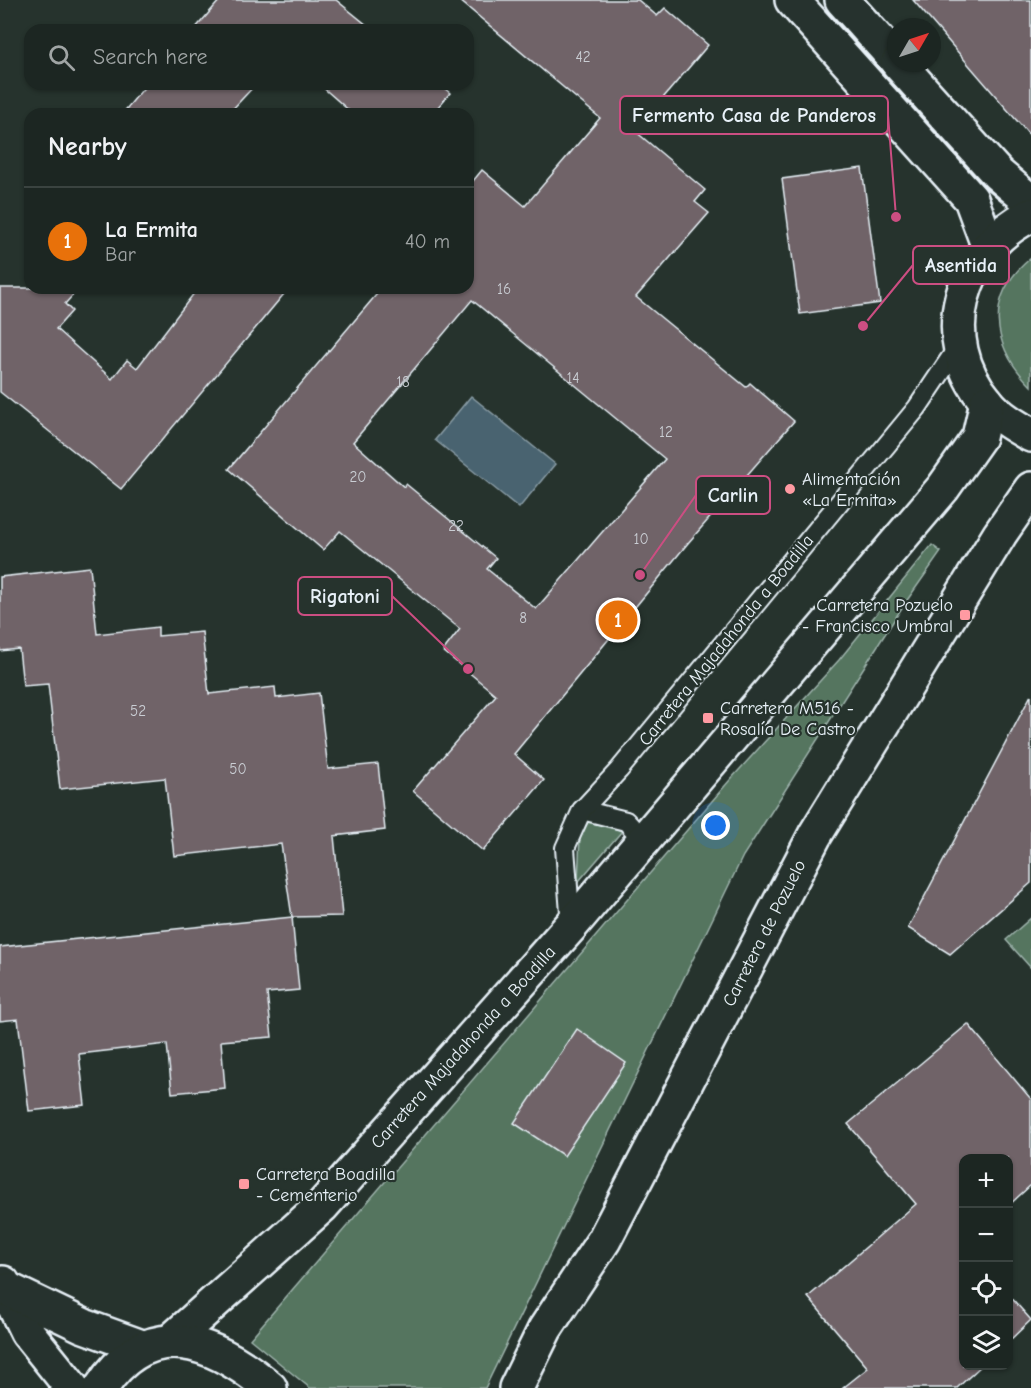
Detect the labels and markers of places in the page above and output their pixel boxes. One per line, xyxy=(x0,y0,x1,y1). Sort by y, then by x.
callout: Fermento Casa de Panderos xyxy=(620,96,888,134)
callout: Asentida xyxy=(913,246,1009,284)
place label: Alimentación «La Ermita» xyxy=(802,469,901,511)
callout: Carlin xyxy=(696,476,770,514)
marker: Alimentación «La Ermita» xyxy=(783,482,797,496)
callout: Rigatoni xyxy=(298,577,392,615)
place label: Carretera Pozuelo - Francisco Umbral xyxy=(802,595,953,637)
pin: 1 xyxy=(598,598,638,642)
marker: Carretera Pozuelo - Francisco Umbral xyxy=(958,608,972,622)
place label: Carretera M516 - Rosalía De Castro xyxy=(720,698,856,740)
marker: Carretera M516 - Rosalía De Castro xyxy=(701,711,715,725)
place label: Carretera Boadilla - Cementerio xyxy=(256,1164,396,1206)
marker: Carretera Boadilla - Cementerio xyxy=(237,1177,251,1191)

